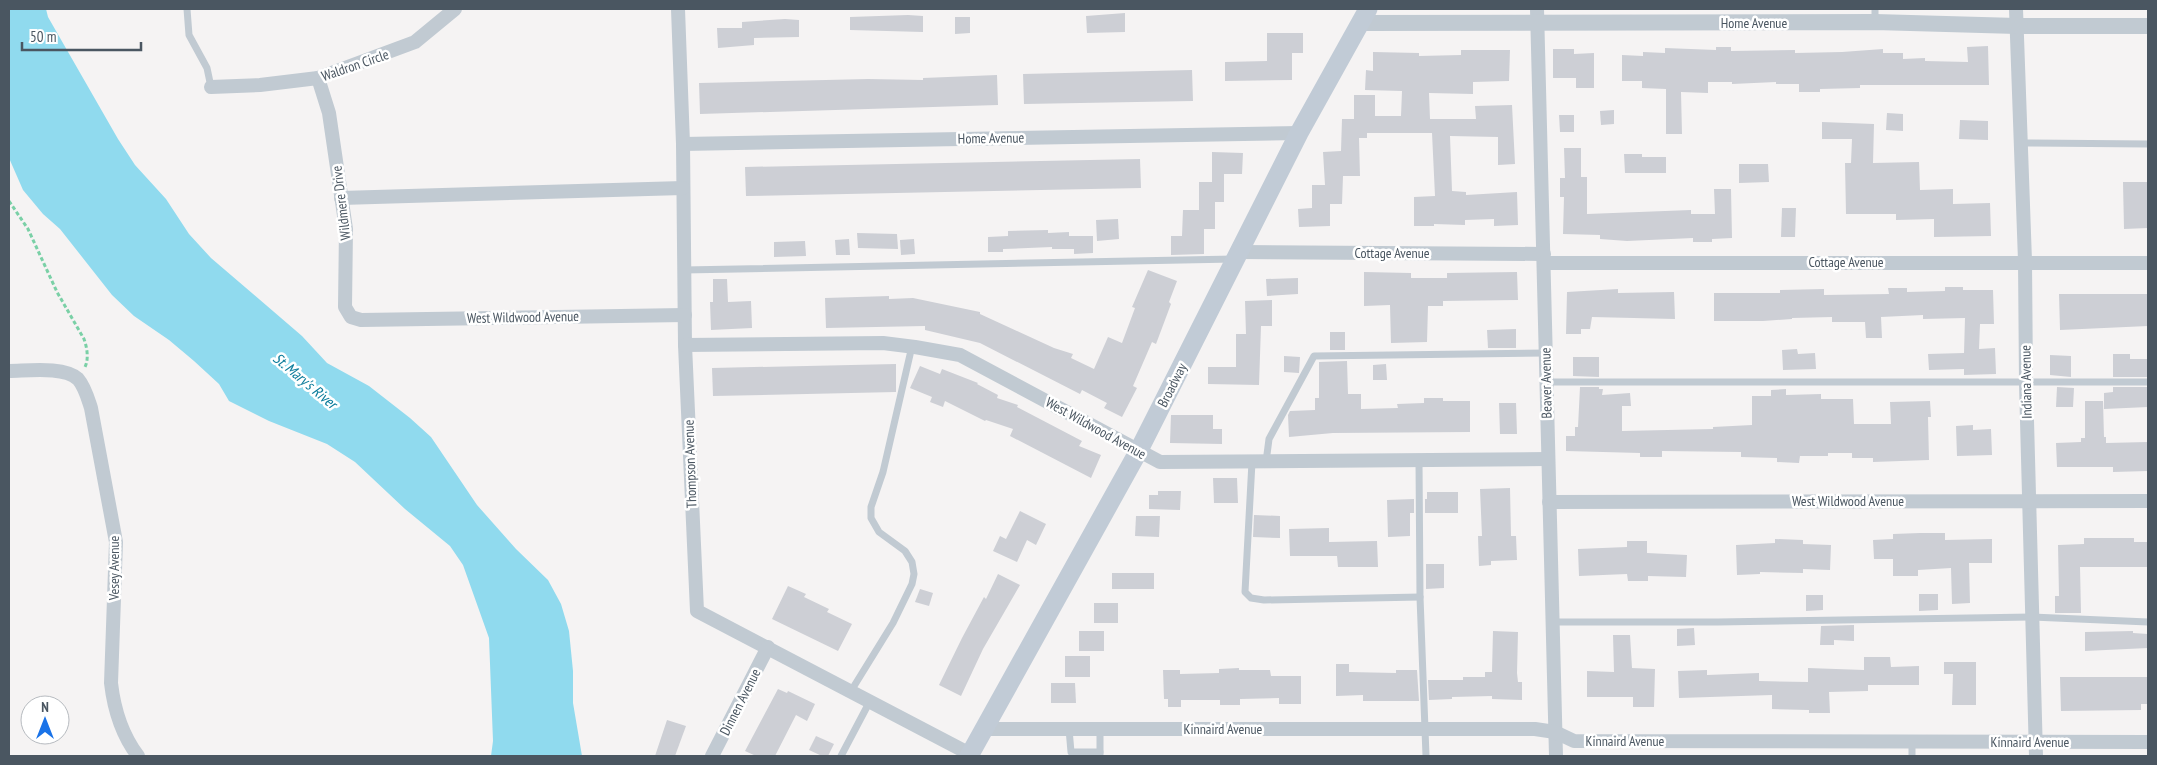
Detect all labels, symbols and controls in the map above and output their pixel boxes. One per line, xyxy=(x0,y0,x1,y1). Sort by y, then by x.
street label: Home Avenue xyxy=(1721,14,1787,32)
scale bar xyxy=(22,20,141,52)
text: 50 m xyxy=(30,27,56,46)
street label: Waldron Circle xyxy=(319,45,391,85)
street label: Home Avenue xyxy=(958,128,1025,148)
street label: Wildmere Drive xyxy=(327,165,354,241)
street label: Cottage Avenue xyxy=(1354,244,1430,262)
street label: Cottage Avenue xyxy=(1808,253,1884,271)
street label: West Wildwood Avenue xyxy=(467,307,579,327)
street label: Indiana Avenue xyxy=(2016,345,2036,419)
street label: Beaver Avenue xyxy=(1536,347,1556,419)
water label: St. Mary's River xyxy=(270,348,343,414)
street label: Broadway xyxy=(1153,359,1191,410)
street label: West Wildwood Avenue xyxy=(1043,393,1150,463)
street label: Thompson Avenue xyxy=(679,419,701,509)
street label: West Wildwood Avenue xyxy=(1792,492,1904,510)
street label: Vesey Avenue xyxy=(105,535,123,601)
street label: Dinnen Avenue xyxy=(715,665,765,738)
north arrow xyxy=(20,695,70,745)
text: N xyxy=(41,698,49,716)
street label: Kinnaird Avenue xyxy=(1184,720,1263,738)
street label: Kinnaird Avenue xyxy=(1586,732,1665,750)
street label: Kinnaird Avenue xyxy=(1991,733,2070,751)

